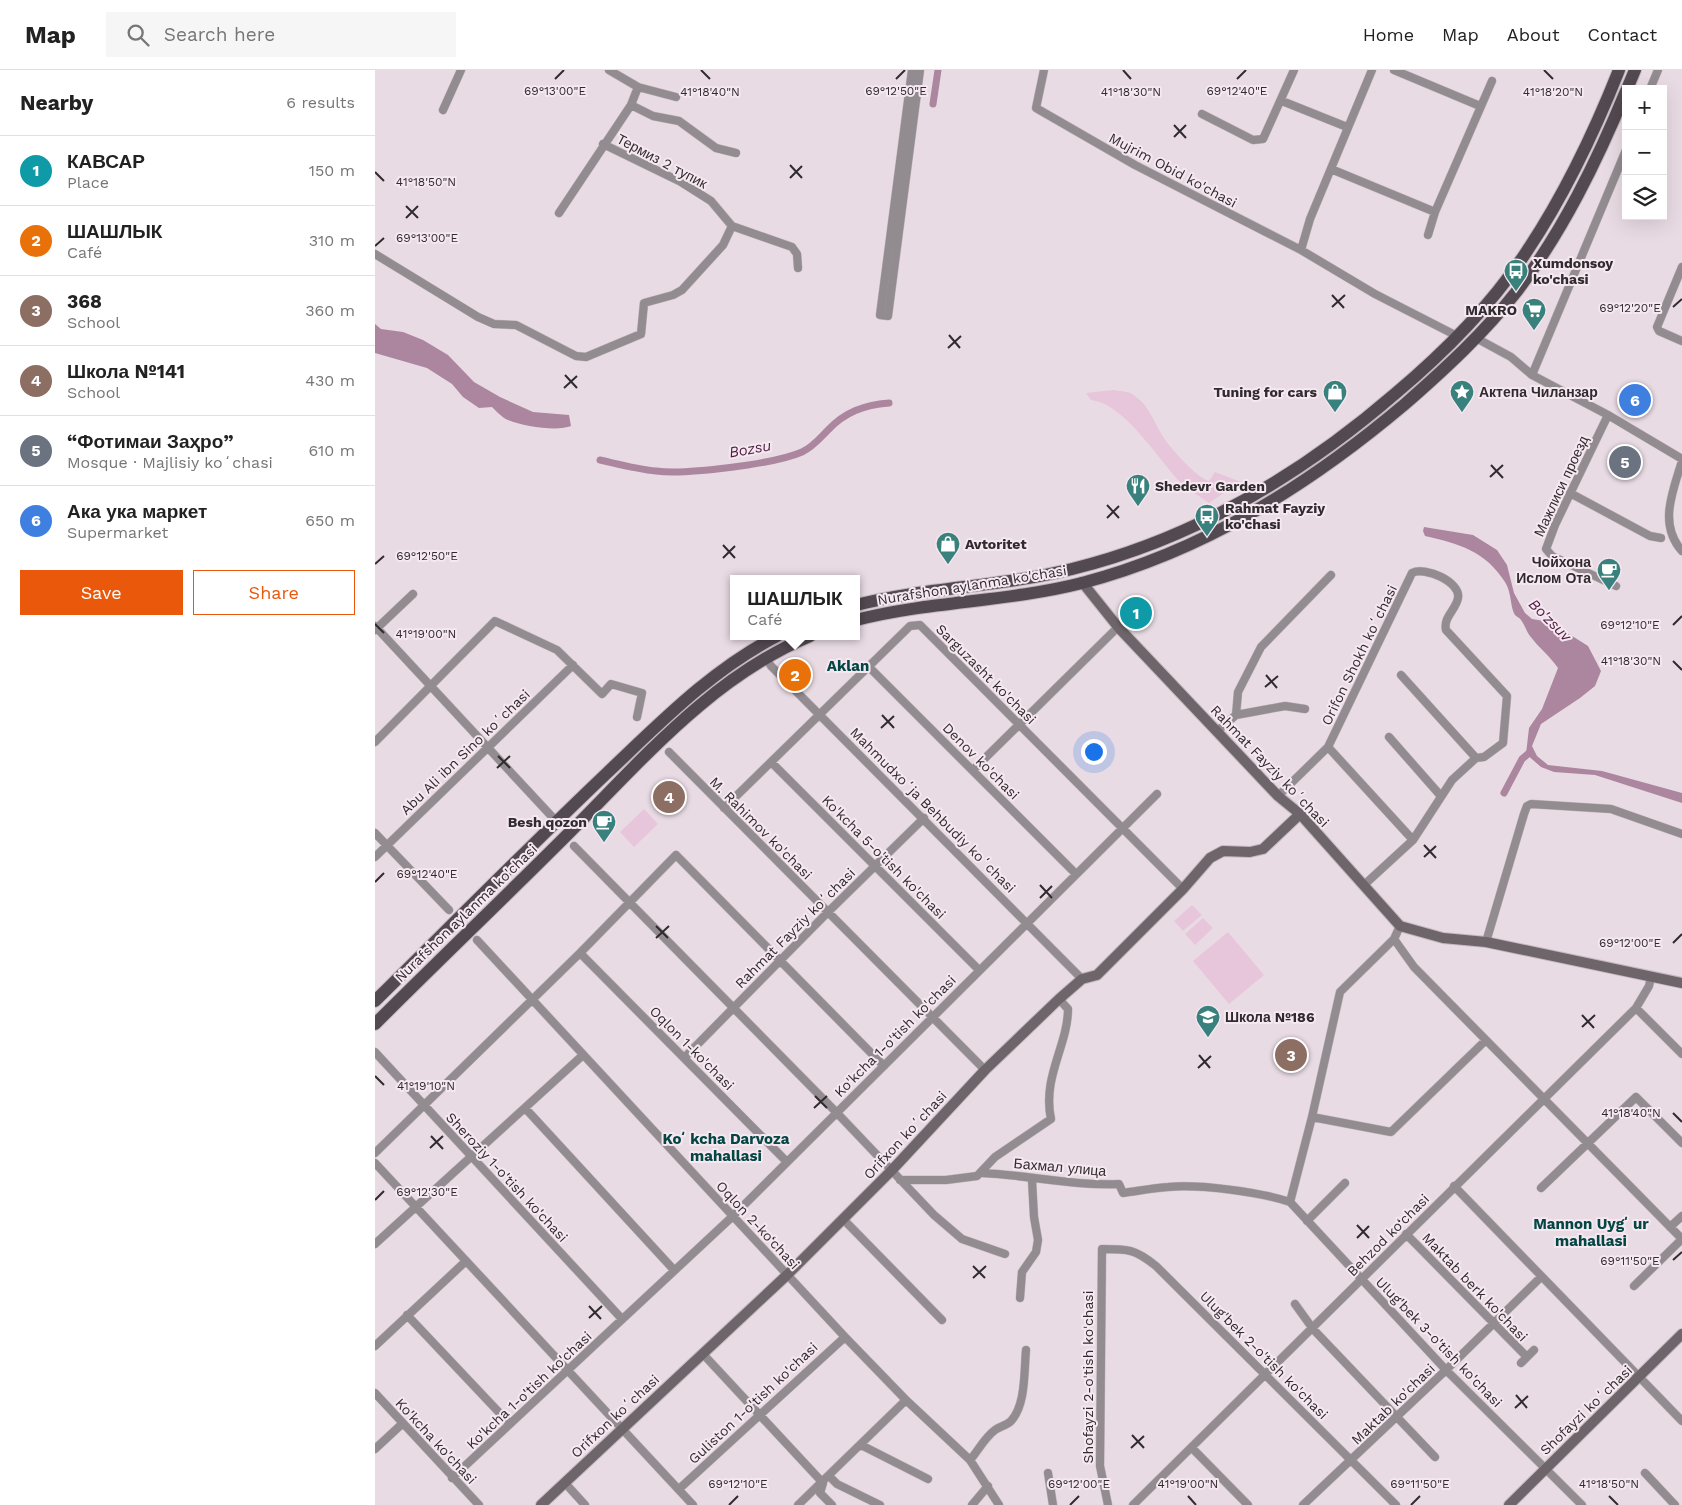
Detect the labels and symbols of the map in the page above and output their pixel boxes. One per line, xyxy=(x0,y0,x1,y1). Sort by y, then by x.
text: 69°13'00"E xyxy=(524,84,586,98)
text: 69°12'50"E xyxy=(865,84,927,98)
text: 69°12'40"E xyxy=(1207,84,1268,98)
text: 41°18'40"N xyxy=(680,85,740,99)
text: 41°18'30"N xyxy=(1101,85,1161,99)
text: 41°18'20"N xyxy=(1523,85,1583,99)
street label: Mujrim Obid ko'chasi xyxy=(1106,129,1240,211)
street label: Термиз 2 тупик xyxy=(614,130,711,192)
text: 41°18'50"N xyxy=(396,175,456,189)
text: 69°13'00"E xyxy=(396,231,458,245)
place label: Xumdonsoy ko'chasi xyxy=(1533,255,1613,287)
bus stop icon: Xumdonsoy ko'chasi xyxy=(1503,258,1529,292)
supermarket icon: MAKRO xyxy=(1521,297,1547,331)
text: 69°12'20"E xyxy=(1599,301,1661,315)
place label: MAKRO xyxy=(1465,302,1517,318)
shop icon: Tuning for cars xyxy=(1322,379,1348,413)
place icon: Актепа Чиланзар xyxy=(1449,379,1475,413)
pin: 6 xyxy=(1619,381,1651,419)
place label: Tuning for cars xyxy=(1214,384,1318,400)
place label: Актепа Чиланзар xyxy=(1479,384,1598,400)
street label: Мажлиси проезд xyxy=(1531,433,1591,539)
water label: Bozsu xyxy=(728,436,772,462)
pin: 5 xyxy=(1609,443,1641,481)
restaurant icon: Shedevr Garden xyxy=(1125,473,1151,507)
place label: Shedevr Garden xyxy=(1155,478,1265,494)
place label: Rahmat Fayziy ko'chasi xyxy=(1225,500,1325,532)
bus stop icon: Rahmat Fayziy ko'chasi xyxy=(1194,503,1220,537)
shop icon: Avtoritet xyxy=(935,531,961,565)
place label: Avtoritet xyxy=(965,536,1027,552)
text: 69°12'50"E xyxy=(396,549,458,563)
place label: Чойхона Ислом Ота xyxy=(1516,554,1591,586)
cafe icon: Чойхона Ислом Ота xyxy=(1596,557,1622,591)
street label: Nurafshon aylanma ko'chasi xyxy=(876,562,1068,608)
street label: Orifon Shokh koʻchasi xyxy=(1318,582,1400,728)
pin: 1 xyxy=(1120,594,1152,632)
water label: Bo'zsuv xyxy=(1525,595,1576,646)
text: 69°12'10"E xyxy=(1600,618,1660,632)
street label: Sarguzasht ko'chasi xyxy=(933,621,1039,727)
text: 41°19'00"N xyxy=(396,627,456,641)
text: 41°18'30"N xyxy=(1601,654,1661,668)
pin: 2 xyxy=(779,656,811,694)
district label: Aklan xyxy=(827,657,869,675)
street label: Abu Ali ibn Sino koʻchasi xyxy=(397,686,533,818)
street label: Rahmat Fayziy koʻchasi xyxy=(1208,702,1332,830)
street label: Denov ko'chasi xyxy=(940,720,1022,802)
street label: Mahmudxoʻja Behbudiy koʻchasi xyxy=(847,724,1019,896)
your location xyxy=(1081,739,1107,765)
street label: M. Rahimov ko'chasi xyxy=(707,774,815,882)
pin: 4 xyxy=(653,778,685,816)
street label: Ko'kcha 5-o'tish ko'chasi xyxy=(819,792,949,922)
cafe icon: Besh qozon xyxy=(591,809,617,843)
place label: Besh qozon xyxy=(508,814,587,830)
street label: Nurafshon aylanma ko'chasi xyxy=(392,841,540,985)
street label: Rahmat Fayziy koʻchasi xyxy=(732,865,858,991)
text: 69°12'40"E xyxy=(397,867,458,881)
text: 69°12'00"E xyxy=(1599,936,1661,950)
street label: Ko'kcha 1-o'tish ko'chasi xyxy=(831,972,959,1100)
street label: Oqlon 1-ko'chasi xyxy=(647,1003,737,1093)
school or university icon: Школа №186 xyxy=(1195,1004,1221,1038)
place label: Школа №186 xyxy=(1225,1009,1315,1025)
pin: 3 xyxy=(1275,1036,1307,1074)
text: 41°19'10"N xyxy=(397,1079,455,1093)
street label: Orifxon koʻchasi xyxy=(860,1088,950,1182)
text: 41°18'40"N xyxy=(1601,1106,1661,1120)
street label: Sheroziy 1-o'tish ko'chasi xyxy=(443,1109,571,1245)
district label: Koʻkcha Darvoza mahallasi xyxy=(663,1130,790,1165)
street label: Бахмал улица xyxy=(1013,1155,1107,1179)
street label: Oqlon 2-ko‘chasi xyxy=(713,1178,803,1272)
text: 69°12'30"E xyxy=(396,1185,458,1199)
street label: Behzod ko‘chasi xyxy=(1344,1191,1432,1279)
district label: Mannon Uygʻur mahallasi xyxy=(1533,1215,1649,1250)
street label: Maktab berk ko'chasi xyxy=(1419,1230,1531,1344)
text: 69°11'50"E xyxy=(1600,1254,1660,1268)
street label: Ulug'bek 3-o'tish ko'chasi xyxy=(1373,1274,1505,1410)
street label: Ulug'bek 2-o'tish ko'chasi xyxy=(1197,1288,1331,1422)
street label: Shofayzi 2-o'tish ko'chasi xyxy=(1080,1291,1096,1463)
street label: Ko'kcha 1-o'tish ko'chasi xyxy=(463,1328,595,1452)
street label: Guliston 1-o'tish ko'chasi xyxy=(685,1339,821,1467)
street label: Maktab ko'chasi xyxy=(1348,1360,1438,1448)
street label: Shofayzi koʻchasi xyxy=(1537,1362,1635,1458)
street label: Orifxon koʻchasi xyxy=(568,1371,662,1461)
street label: Ko'kcha ko'chasi xyxy=(392,1395,480,1487)
text: 69°12'10"E xyxy=(708,1477,768,1491)
text: 69°12'00"E xyxy=(1048,1477,1110,1491)
text: 41°19'00"N xyxy=(1158,1477,1218,1491)
text: 69°11'50"E xyxy=(1390,1477,1450,1491)
text: 41°18'50"N xyxy=(1579,1477,1639,1491)

